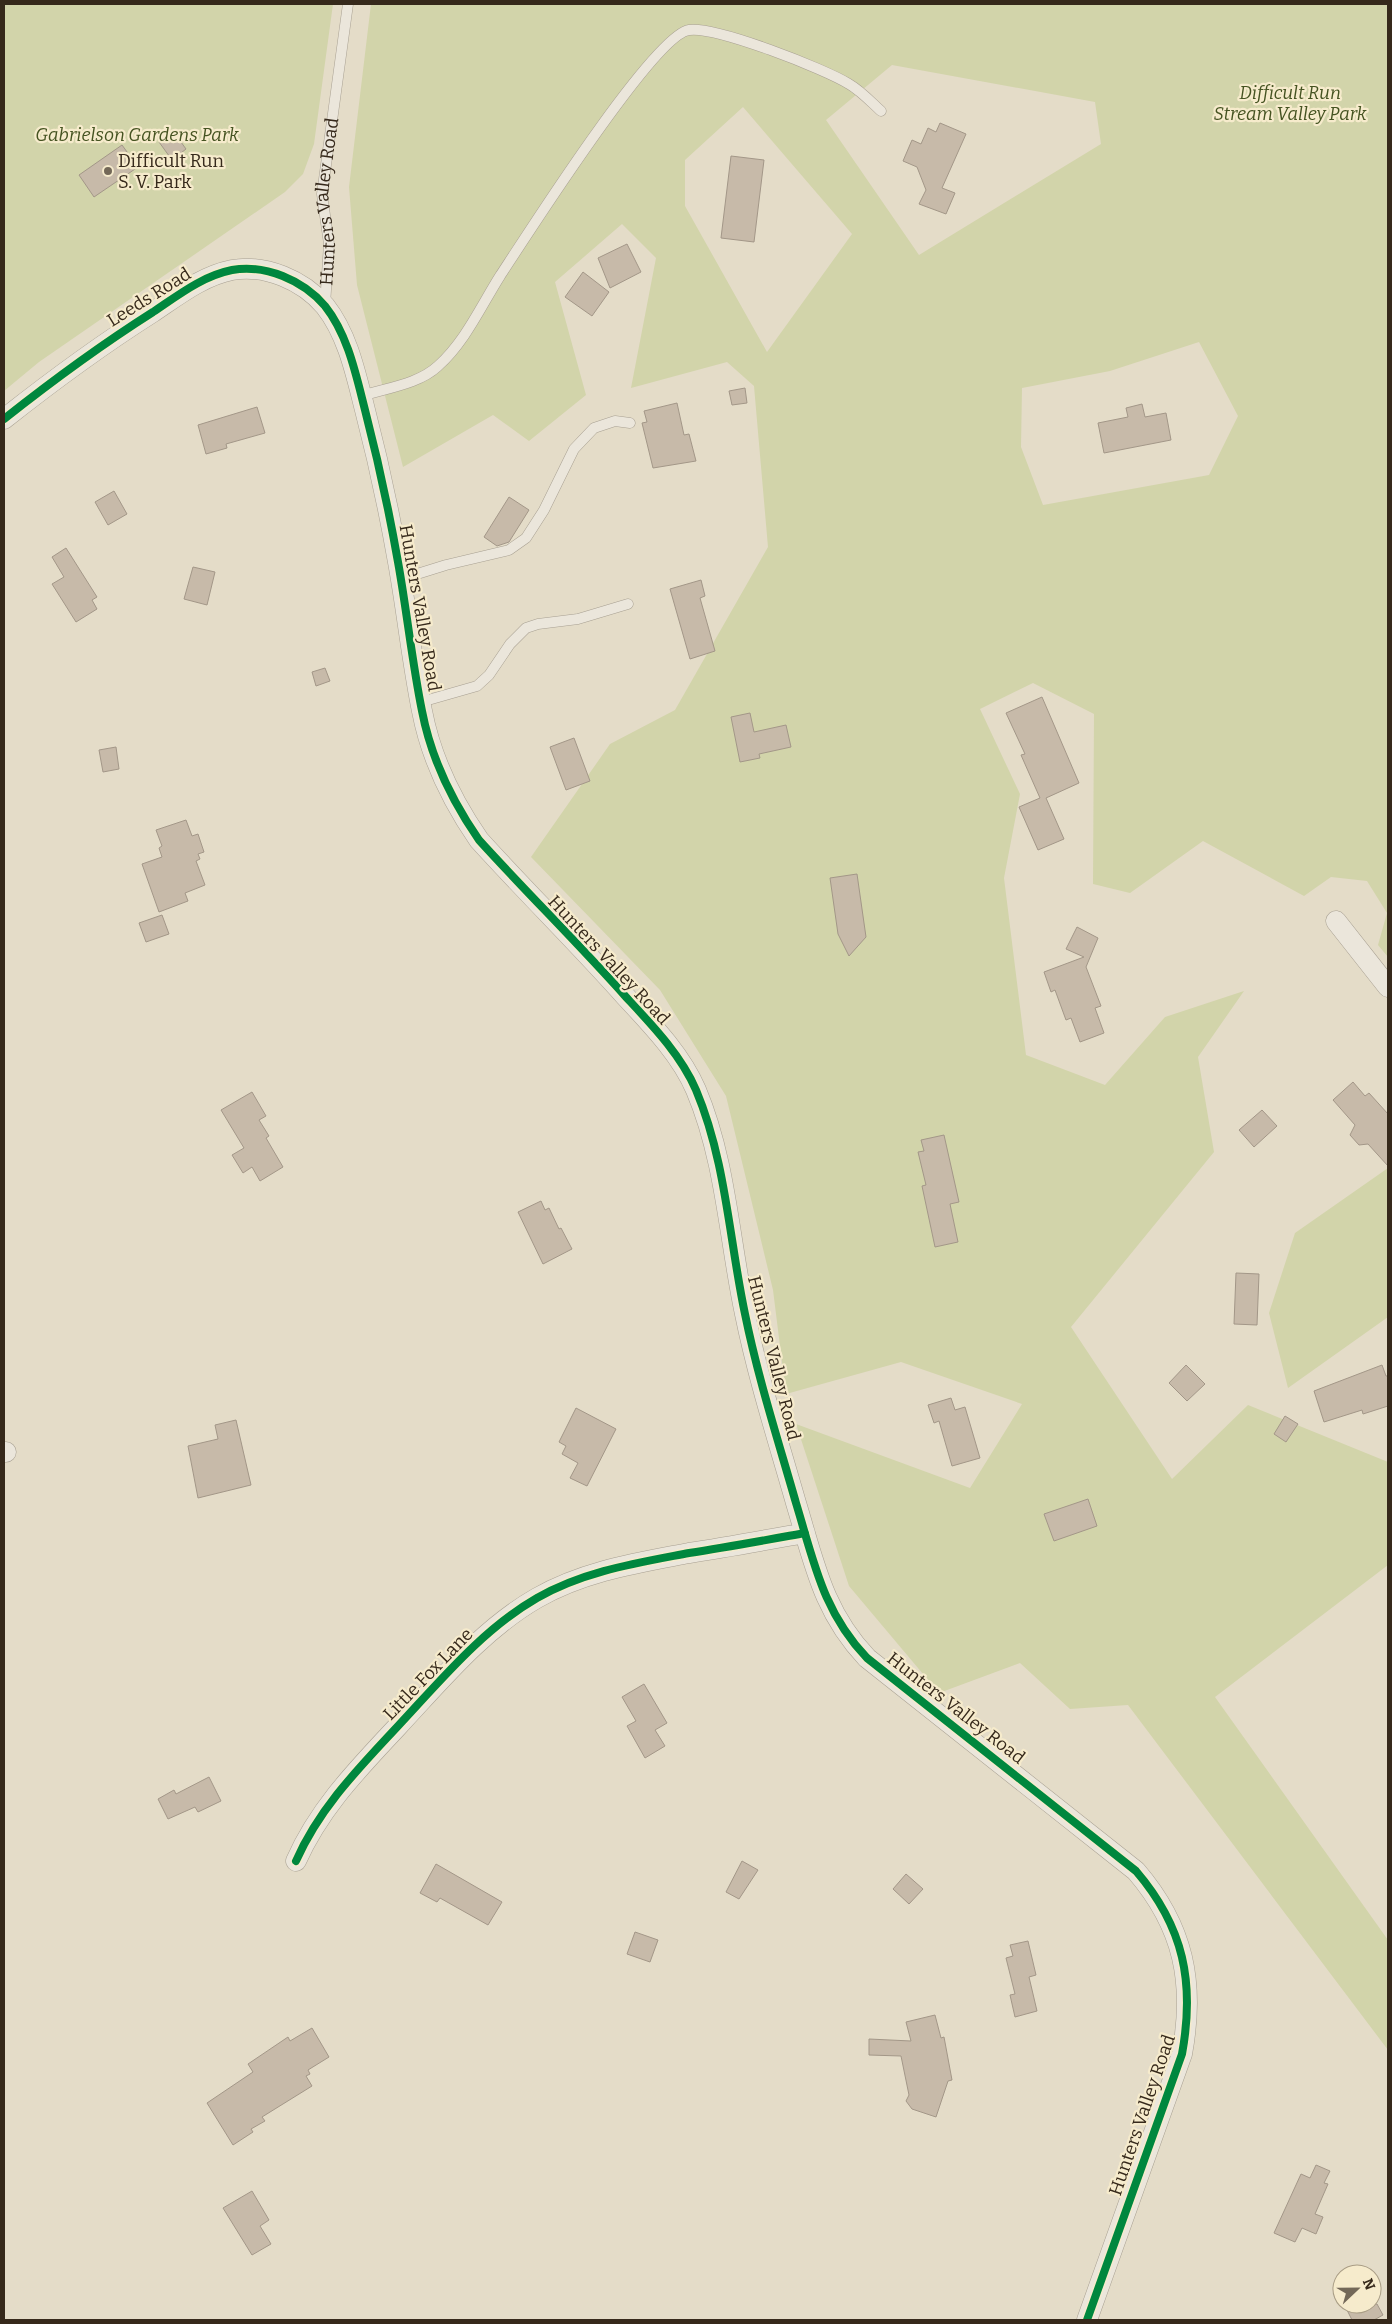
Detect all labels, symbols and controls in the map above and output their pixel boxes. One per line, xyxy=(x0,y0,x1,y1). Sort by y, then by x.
park label: Difficult Run Stream Valley Park xyxy=(1213,82,1367,125)
street label: Hunters Valley Road xyxy=(311,116,343,286)
park label: Gabrielson Gardens Park xyxy=(35,124,239,146)
place label: Difficult Run S. V. Park xyxy=(118,150,224,193)
marker: Difficult Run S. V. Park xyxy=(102,165,114,177)
street label: Leeds Road xyxy=(103,262,195,331)
street label: Hunters Valley Road xyxy=(394,523,446,693)
street label: Hunters Valley Road xyxy=(543,891,675,1030)
street label: Hunters Valley Road xyxy=(743,1273,805,1443)
street label: Little Fox Lane xyxy=(378,1623,478,1725)
street label: Hunters Valley Road xyxy=(883,1647,1030,1769)
street label: Hunters Valley Road xyxy=(1104,2031,1180,2198)
north arrow xyxy=(1332,2264,1382,2314)
text: N xyxy=(1359,2276,1379,2293)

